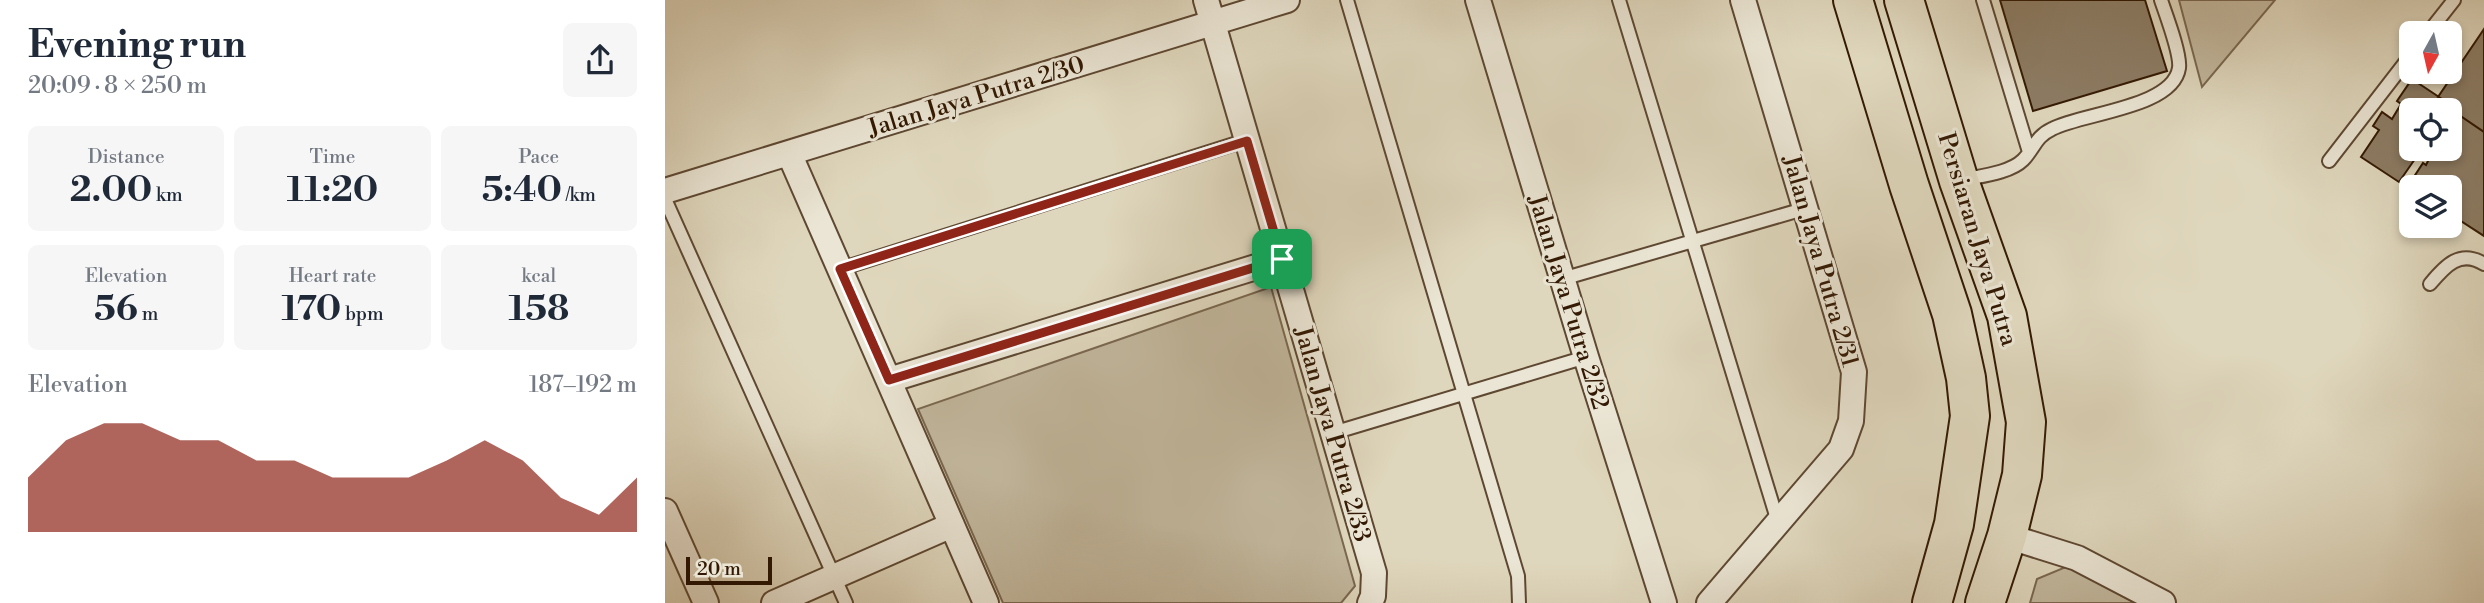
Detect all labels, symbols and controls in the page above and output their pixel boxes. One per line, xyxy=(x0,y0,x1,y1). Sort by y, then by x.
north arrow xyxy=(2399,21,2462,84)
map controls xyxy=(2399,21,2462,238)
text: Evening run xyxy=(28,22,246,69)
button: share xyxy=(563,23,637,97)
street label: Jalan Jaya Putra 2/30 xyxy=(863,50,1088,145)
text: 20:09 · 8 × 250 m xyxy=(28,72,207,100)
button: locate xyxy=(2399,98,2462,161)
street label: Persiaran Jaya Putra xyxy=(1930,129,2024,350)
text: Distance xyxy=(88,145,165,169)
text: Time xyxy=(310,145,355,169)
text: Pace xyxy=(518,145,559,169)
street label: Jalan Jaya Putra 2/31 xyxy=(1775,151,1865,371)
text: 2.00 xyxy=(70,169,152,212)
text: 11:20 xyxy=(287,169,378,212)
text: 5:40 xyxy=(482,169,562,212)
button: layers xyxy=(2399,175,2462,238)
text: km xyxy=(152,183,183,207)
text: /km xyxy=(562,183,596,207)
street label: Jalan Jaya Putra 2/32 xyxy=(1521,190,1615,413)
pin xyxy=(1252,229,1312,289)
icon: arrive xyxy=(1263,240,1301,278)
text: Elevation xyxy=(85,264,167,288)
text: Heart rate xyxy=(289,264,376,288)
text: kcal xyxy=(522,264,556,288)
text: 56 xyxy=(94,288,138,331)
text: 170 xyxy=(281,288,341,331)
text: 158 xyxy=(508,288,569,331)
text: m xyxy=(138,302,158,326)
text: bpm xyxy=(341,302,384,326)
street label: Jalan Jaya Putra 2/33 xyxy=(1287,322,1377,545)
text: Elevation xyxy=(28,371,128,399)
text: 187–192 m xyxy=(529,371,637,399)
scale bar xyxy=(686,554,772,586)
text: 20 m xyxy=(697,557,741,581)

